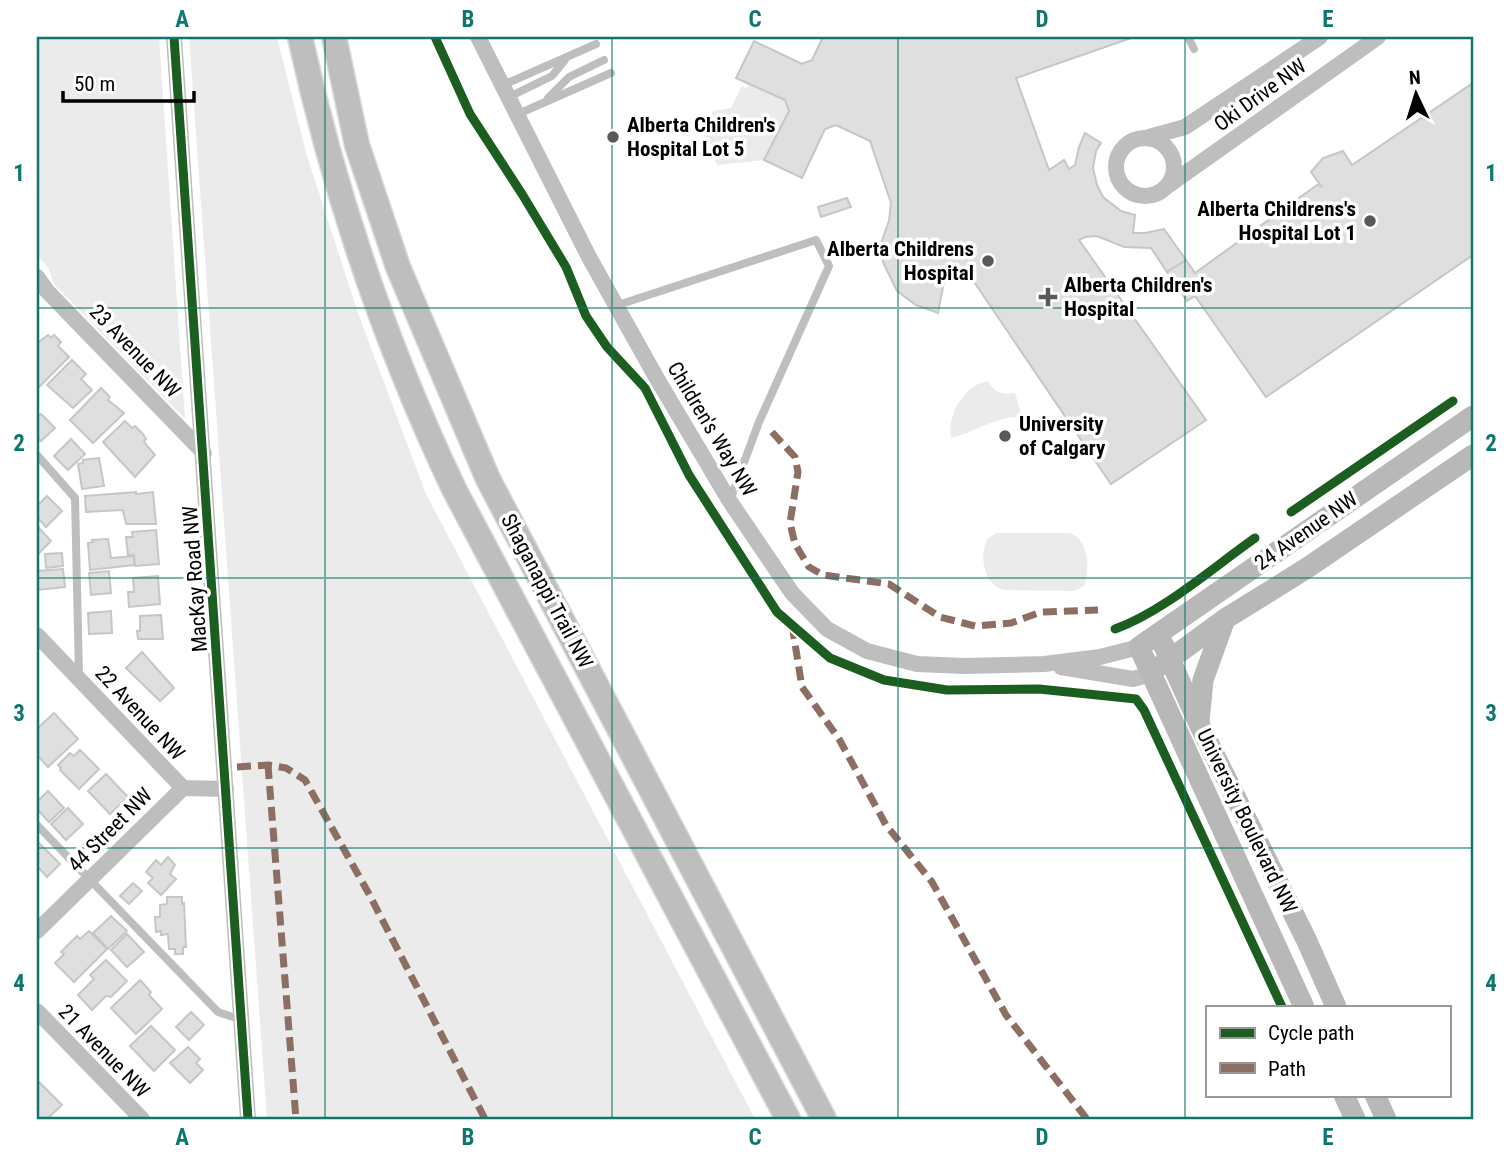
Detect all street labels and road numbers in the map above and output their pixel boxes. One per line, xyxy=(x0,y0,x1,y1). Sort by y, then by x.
street label: Oki Drive NW xyxy=(1209,54,1311,136)
street label: 23 Avenue NW xyxy=(85,300,185,402)
street label: Children's Way NW xyxy=(662,357,762,501)
street label: 24 Avenue NW xyxy=(1250,487,1362,575)
street label: MacKay Road NW xyxy=(178,505,212,653)
street label: Shaganappi Trail NW xyxy=(496,510,598,672)
street label: 22 Avenue NW xyxy=(90,661,190,765)
street label: University Boulevard NW xyxy=(1192,725,1302,917)
street label: 44 Street NW xyxy=(63,783,157,877)
street label: 21 Avenue NW xyxy=(54,1000,154,1102)

